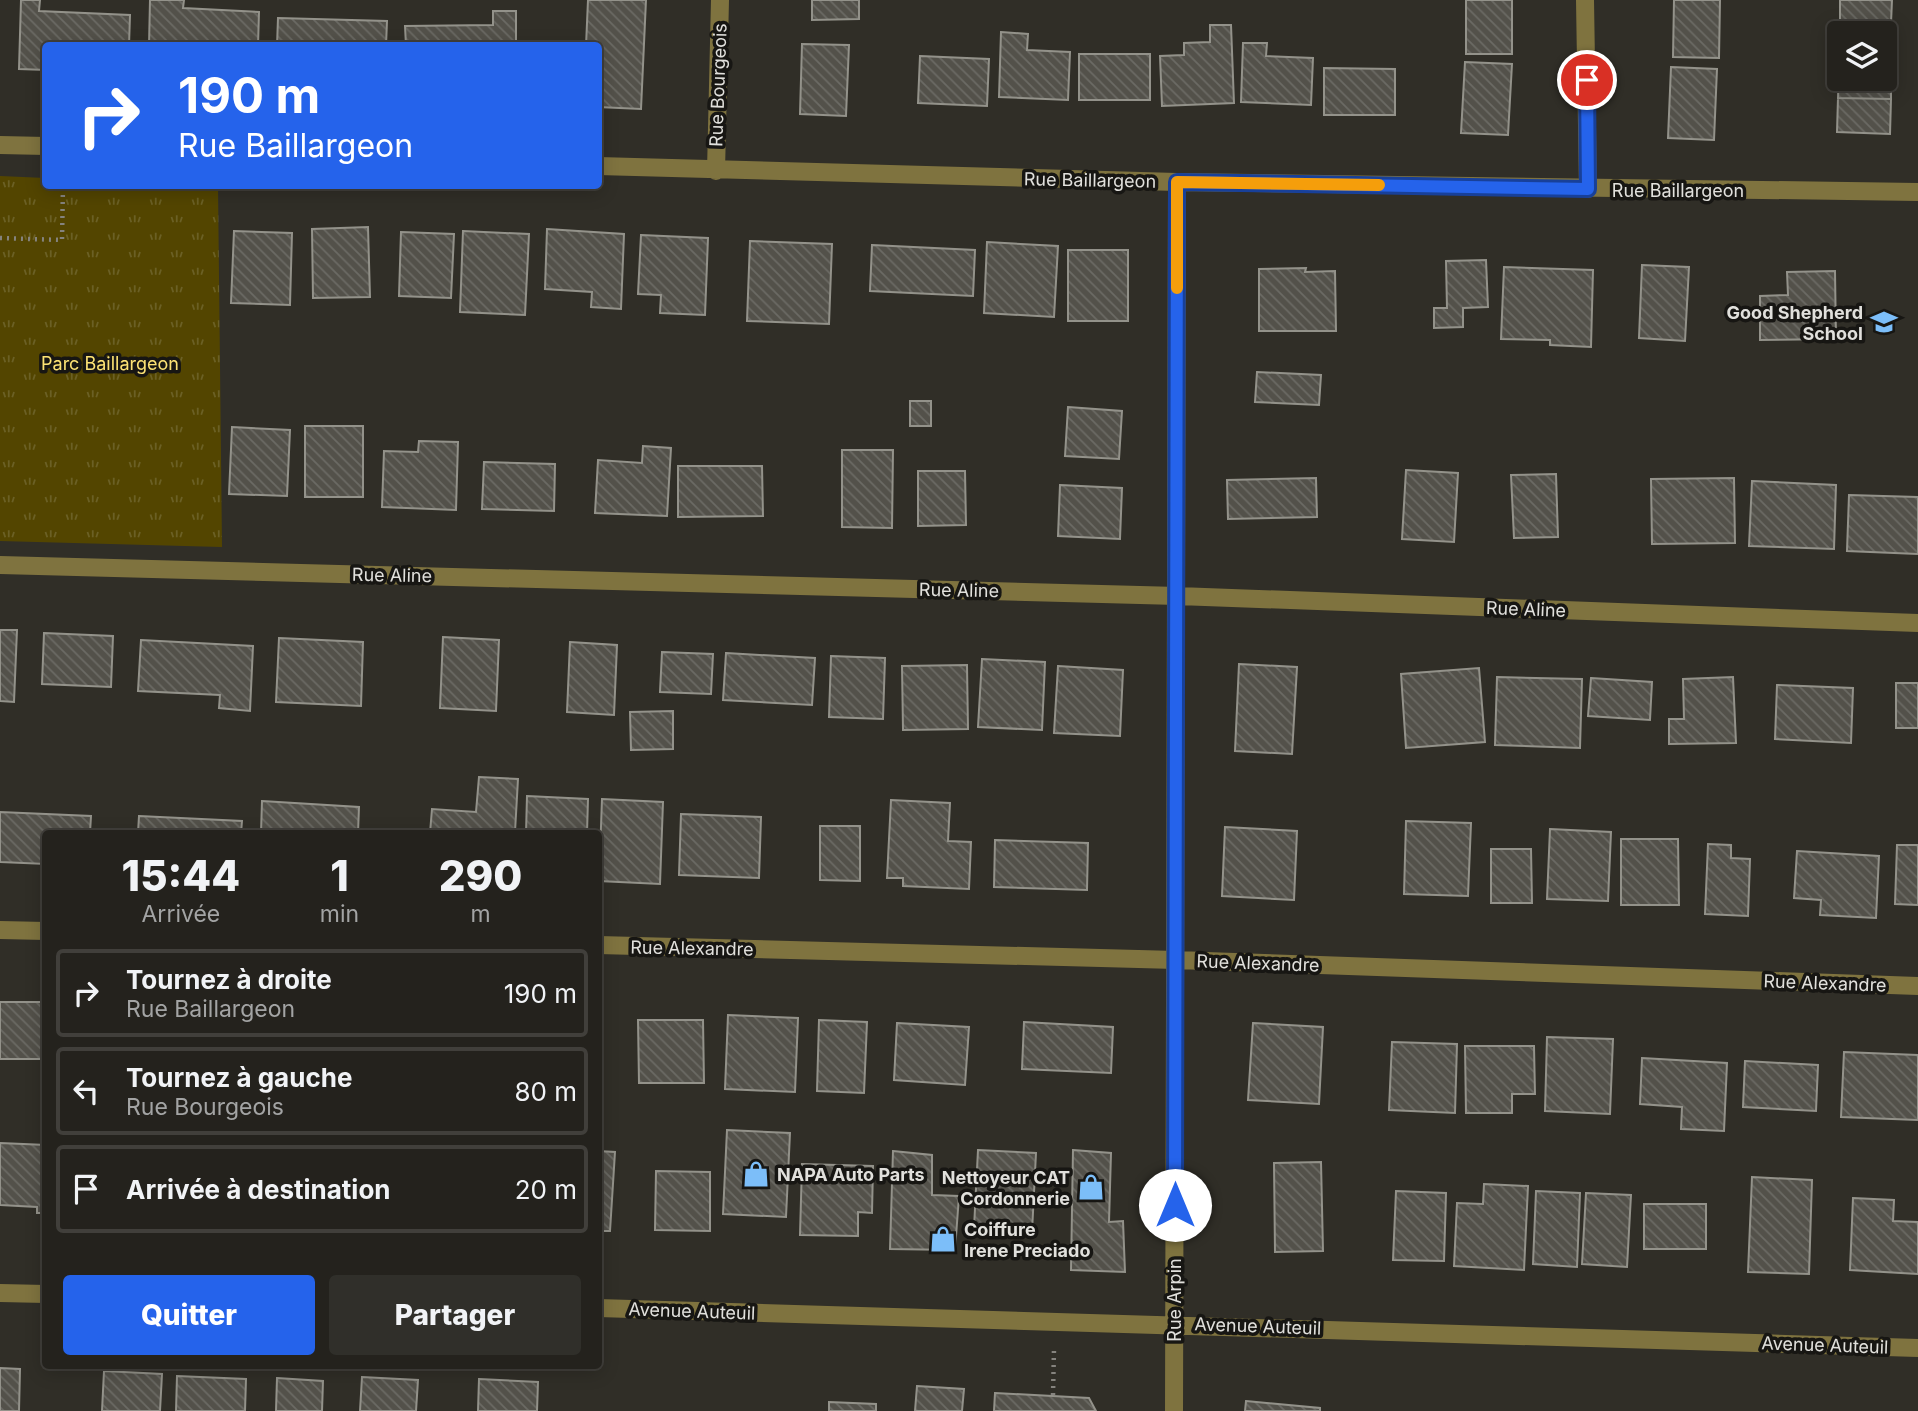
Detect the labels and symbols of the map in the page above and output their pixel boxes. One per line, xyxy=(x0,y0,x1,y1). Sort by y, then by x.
street label: Rue Bourgeois xyxy=(705,23,731,147)
pin xyxy=(1557,50,1617,110)
street label: Rue Baillargeon xyxy=(1024,168,1156,192)
street label: Rue Baillargeon xyxy=(1612,180,1744,201)
place label: Good Shepherd School xyxy=(1727,302,1863,344)
school or university icon: Good Shepherd School xyxy=(1869,307,1899,337)
park label: Parc Baillargeon xyxy=(41,353,179,374)
street label: Rue Aline xyxy=(352,564,432,586)
street label: Rue Aline xyxy=(919,579,999,601)
street label: Rue Aline xyxy=(1486,597,1566,621)
street label: Rue Alexandre xyxy=(630,936,754,960)
street label: Rue Alexandre xyxy=(1196,950,1320,976)
street label: Rue Alexandre xyxy=(1763,970,1887,996)
shop icon: NAPA Auto Parts xyxy=(741,1159,771,1189)
place label: NAPA Auto Parts xyxy=(777,1164,925,1185)
place label: Nettoyeur CAT Cordonnerie xyxy=(942,1167,1070,1209)
position arrow xyxy=(1138,1168,1212,1242)
shop icon: Nettoyeur CAT Cordonnerie xyxy=(1076,1172,1106,1202)
place label: Coiffure Irene Preciado xyxy=(964,1219,1090,1261)
shop icon: Coiffure Irene Preciado xyxy=(928,1224,958,1254)
street label: Rue Arpin xyxy=(1164,1258,1185,1342)
street label: Avenue Auteuil xyxy=(628,1298,756,1324)
street label: Avenue Auteuil xyxy=(1194,1313,1322,1339)
street label: Avenue Auteuil xyxy=(1761,1332,1889,1358)

